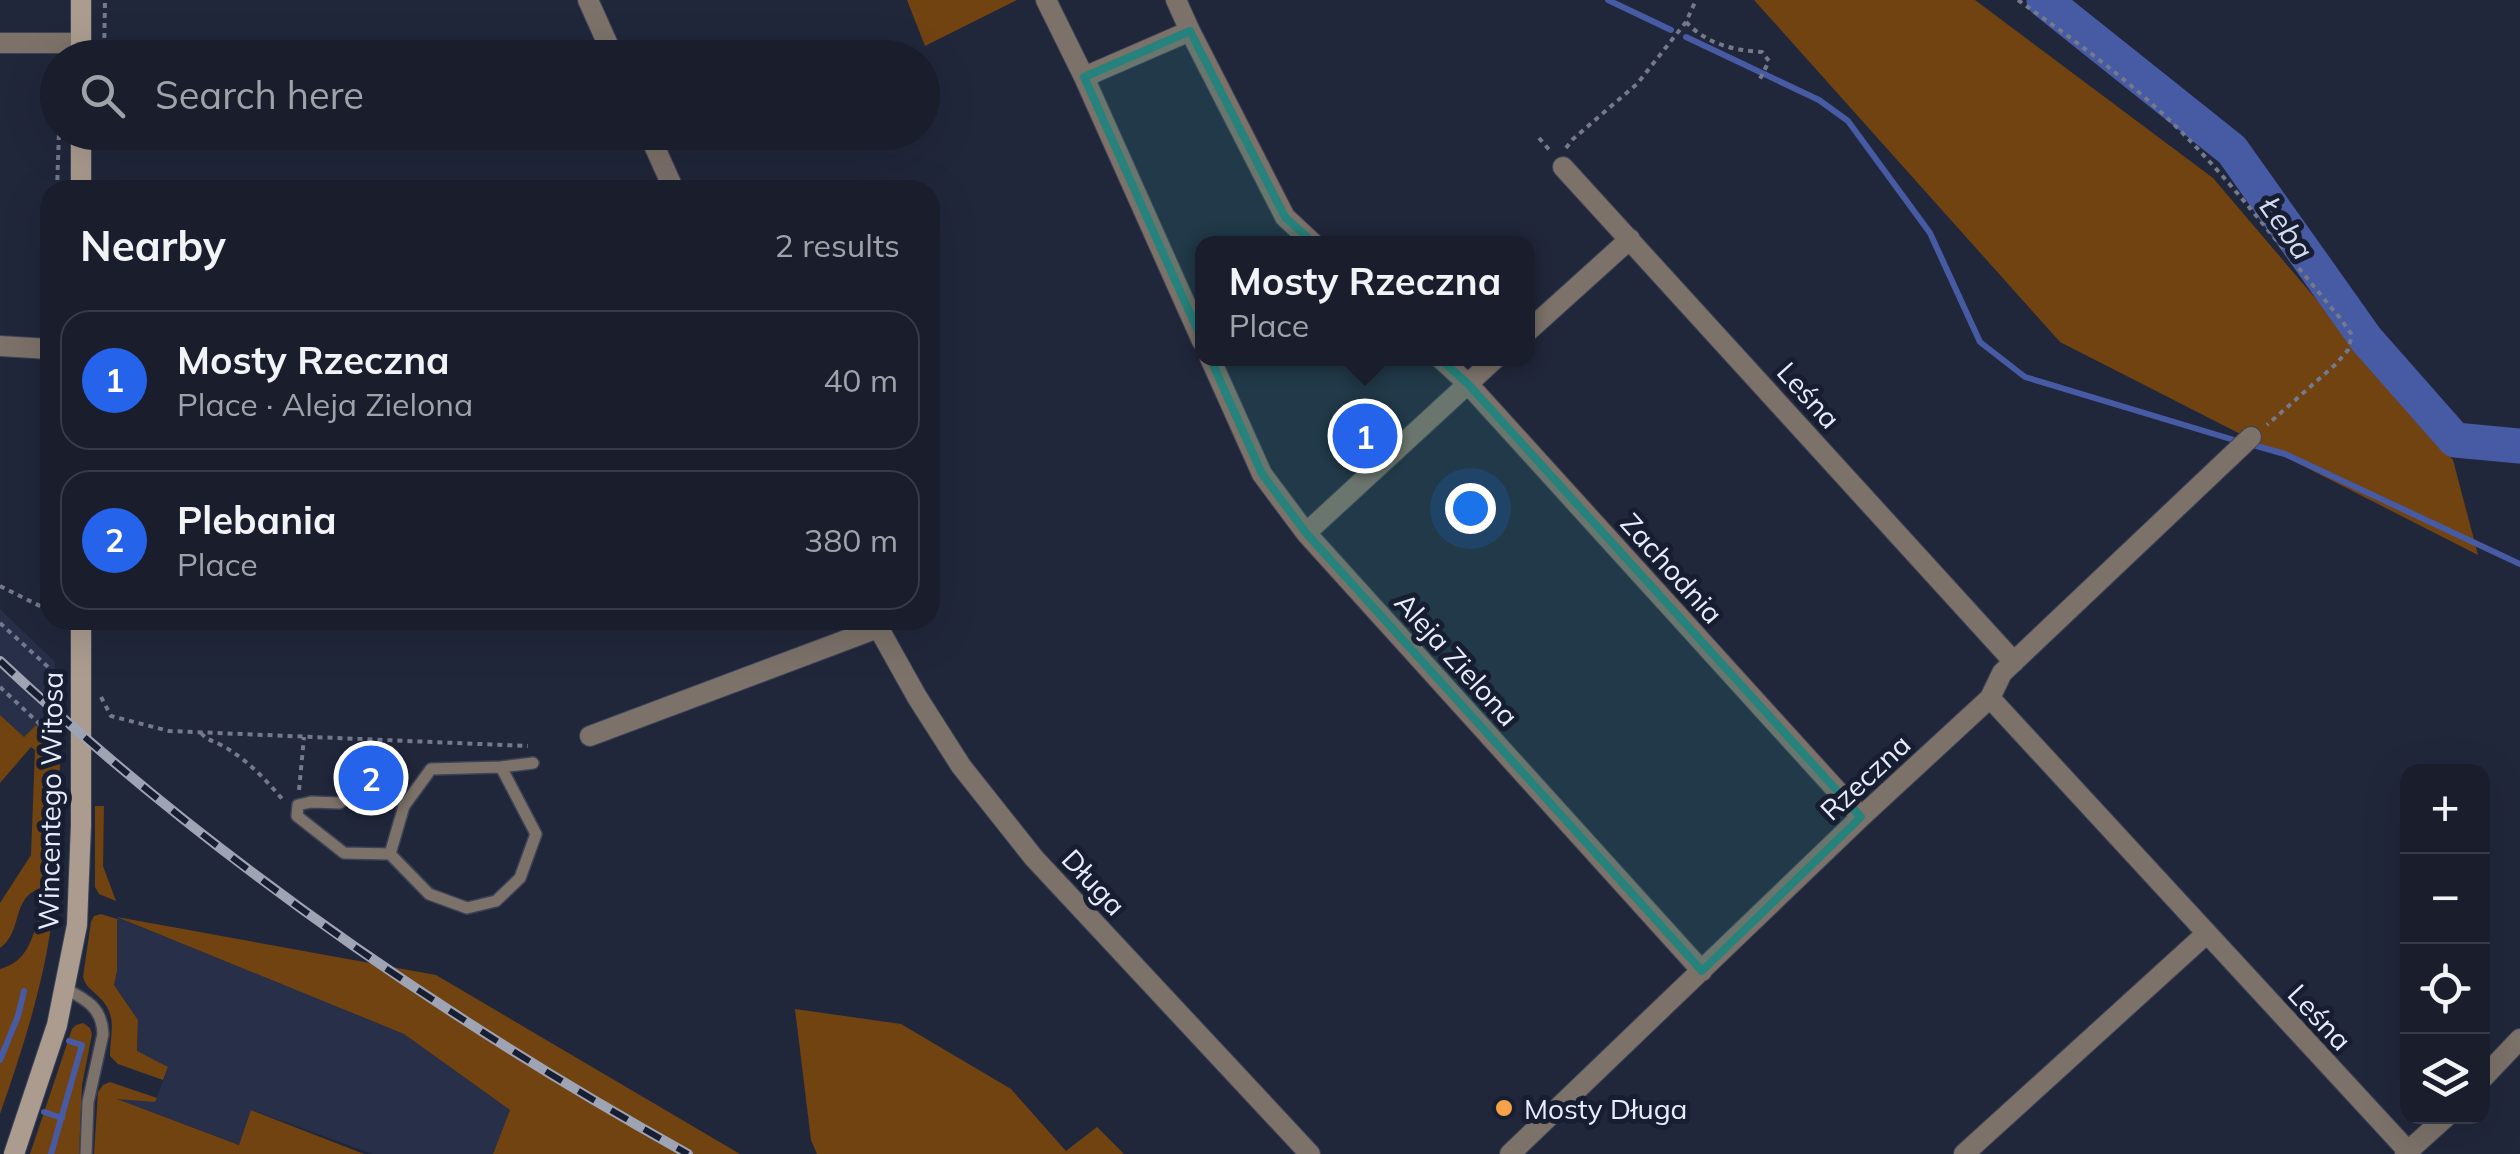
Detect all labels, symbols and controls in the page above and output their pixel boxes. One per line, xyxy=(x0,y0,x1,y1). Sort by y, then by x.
search box xyxy=(40,40,940,150)
icon: search xyxy=(75,68,130,123)
text: Search here xyxy=(155,71,364,119)
water label: Łeba xyxy=(2251,188,2322,267)
text: Nearby xyxy=(80,219,226,272)
text: 2 results xyxy=(775,225,900,265)
popup xyxy=(1195,236,1535,366)
text: Mosty Rzeczna xyxy=(1229,257,1501,305)
text: Place xyxy=(1229,305,1309,345)
text: Mosty Rzeczna xyxy=(177,336,450,384)
street label: Leśna xyxy=(1770,355,1848,435)
text: 1 xyxy=(105,360,124,400)
text: 40 m xyxy=(823,360,898,400)
text: Place · Aleja Zielona xyxy=(177,384,473,424)
pin: 1 xyxy=(1332,398,1398,474)
your location xyxy=(1445,483,1496,534)
text: Plebania xyxy=(177,496,337,544)
street label: Zachodnia xyxy=(1613,506,1731,630)
text: 2 xyxy=(105,520,124,560)
text: 380 m xyxy=(804,520,898,560)
text: Place xyxy=(177,544,258,584)
street label: Aleja Zielona xyxy=(1388,585,1526,733)
street label: Wincentego Witosa xyxy=(30,671,70,931)
street label: Rzeczna xyxy=(1813,727,1917,827)
pin: 2 xyxy=(338,740,404,816)
map controls xyxy=(2400,764,2490,1124)
button: + xyxy=(2400,764,2490,854)
street label: Długa xyxy=(1055,842,1133,922)
button: − xyxy=(2400,854,2490,944)
button: locate xyxy=(2400,944,2490,1034)
street label: Leśna xyxy=(2281,977,2359,1057)
button: layers xyxy=(2400,1034,2490,1124)
place label: Mosty Długa xyxy=(1524,1091,1687,1126)
marker: Mosty Długa xyxy=(1493,1097,1515,1119)

